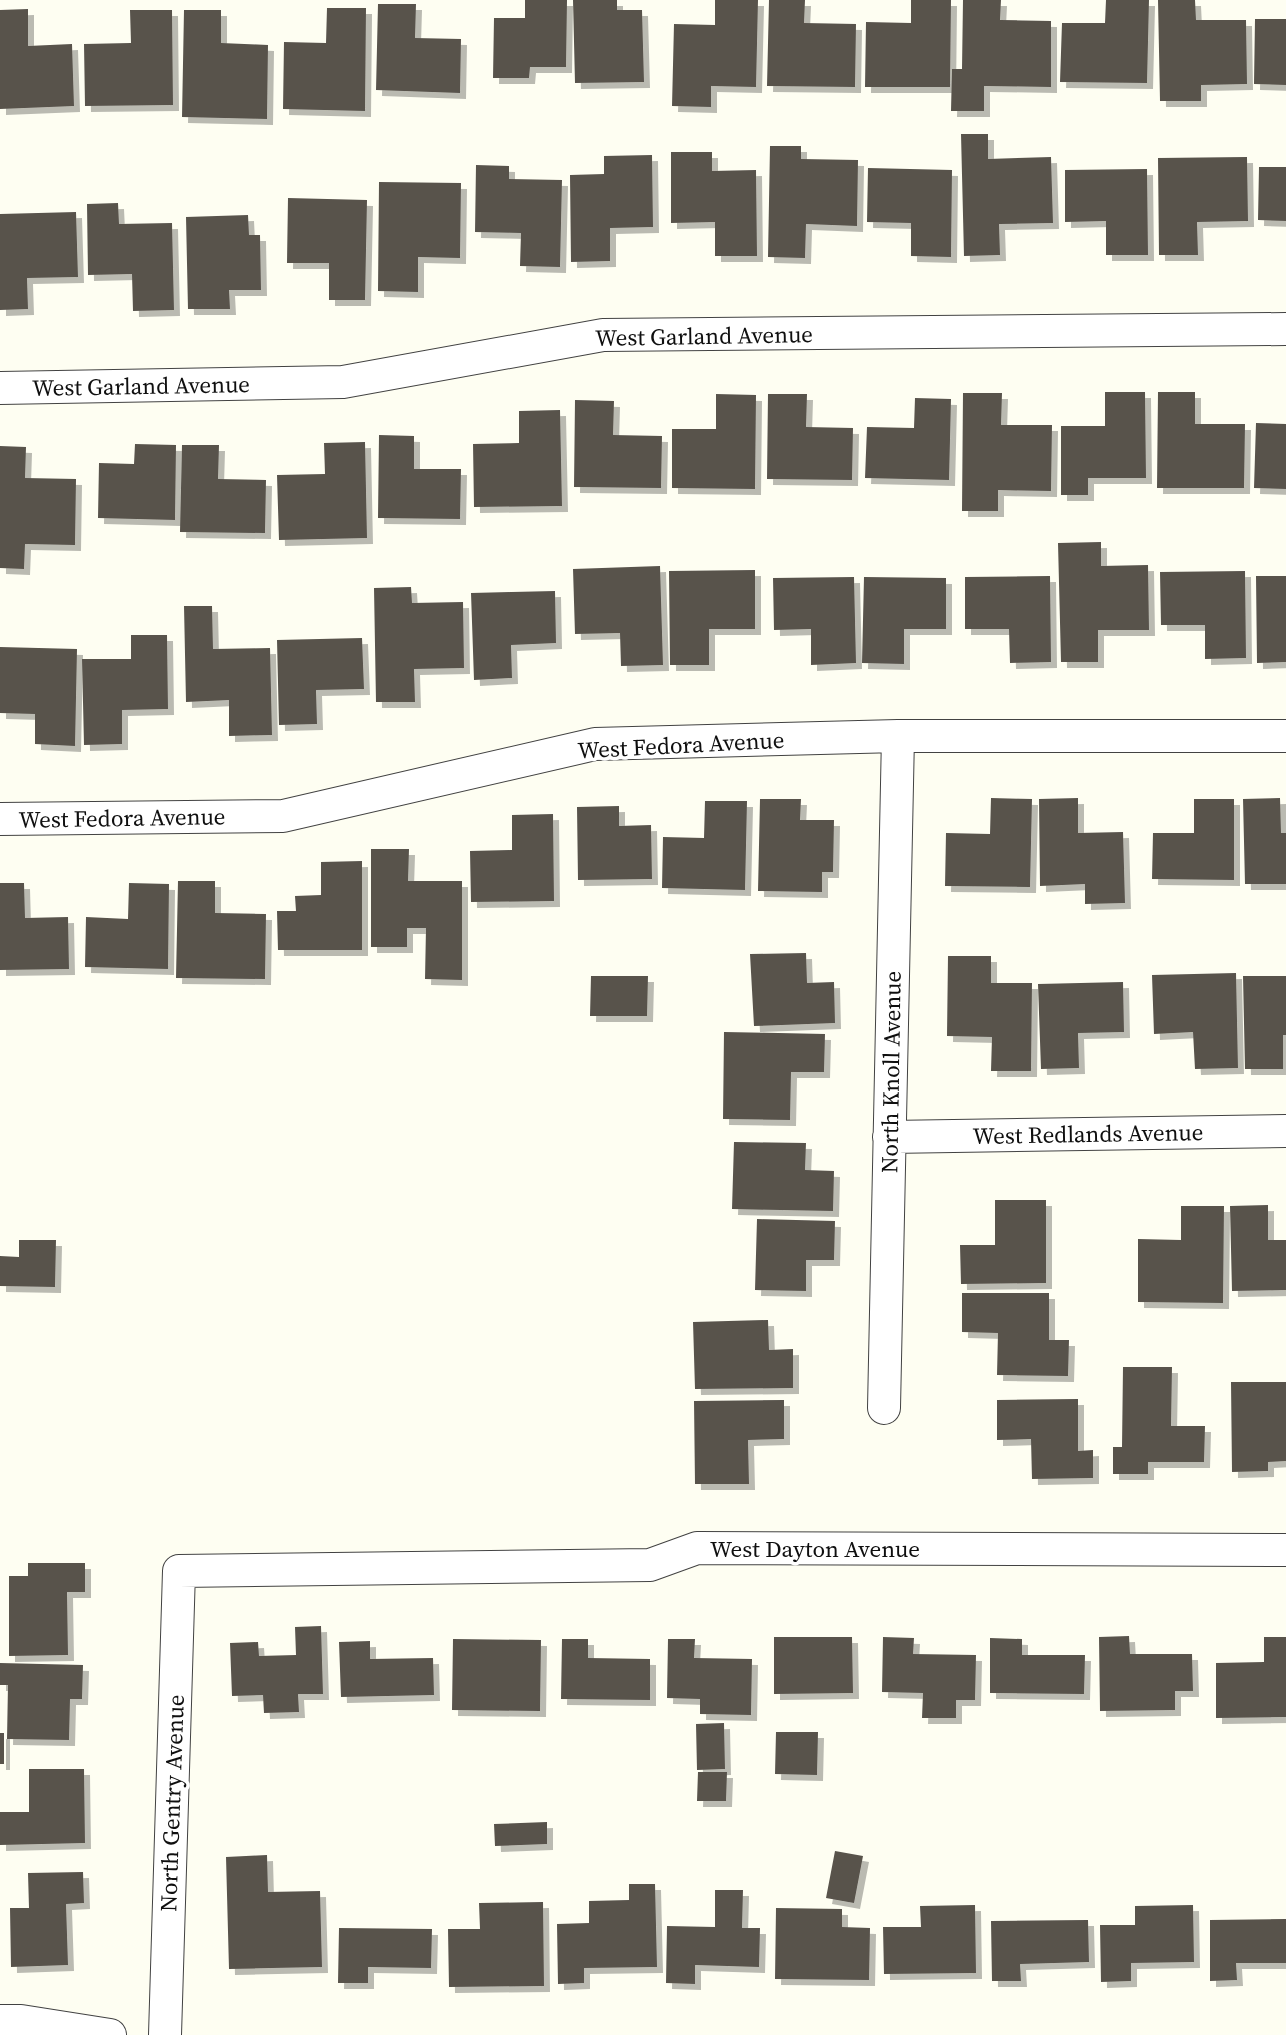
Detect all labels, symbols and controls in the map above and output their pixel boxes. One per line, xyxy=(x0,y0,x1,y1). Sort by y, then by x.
street label: West Garland Avenue xyxy=(595,318,813,354)
street label: West Garland Avenue xyxy=(32,368,250,404)
street label: West Fedora Avenue xyxy=(577,724,785,766)
street label: West Fedora Avenue xyxy=(18,800,226,836)
street label: North Knoll Avenue xyxy=(873,971,909,1173)
street label: West Redlands Avenue xyxy=(972,1116,1204,1152)
street label: West Dayton Avenue xyxy=(710,1533,920,1565)
street label: North Gentry Avenue xyxy=(152,1694,192,1912)

